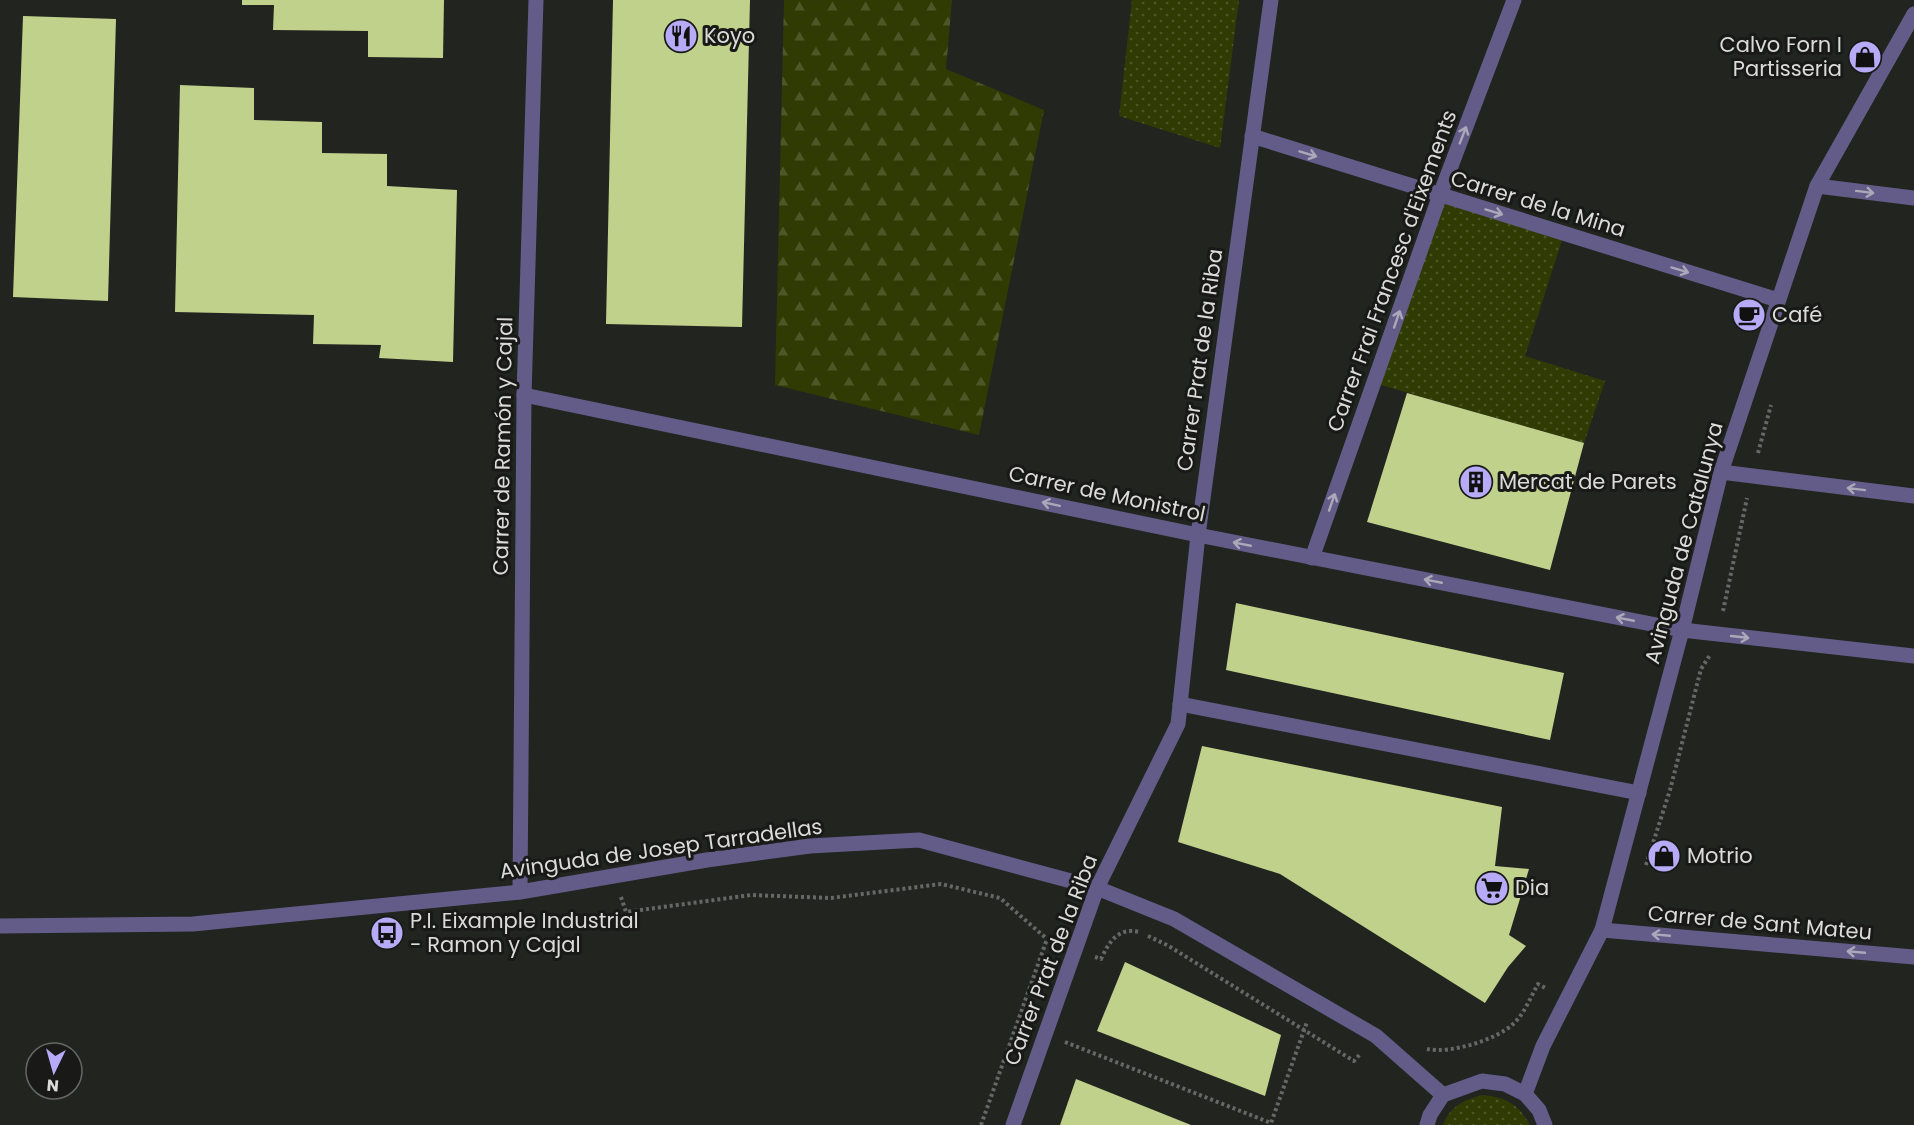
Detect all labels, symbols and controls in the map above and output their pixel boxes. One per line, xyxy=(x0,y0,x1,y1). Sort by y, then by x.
restaurant icon: Koyo xyxy=(663,18,699,54)
place label: Koyo xyxy=(704,21,755,50)
place label: Calvo Forn I Partisseria xyxy=(1720,30,1842,83)
shop icon: Calvo Forn I Partisseria xyxy=(1847,39,1883,75)
street label: Carrer Frai Francesc d'Eixements xyxy=(1320,106,1463,436)
one-way arrow xyxy=(1458,126,1469,145)
one-way arrow xyxy=(1298,149,1317,160)
street label: Carrer de la Mina xyxy=(1447,163,1629,244)
one-way arrow xyxy=(1855,187,1875,198)
one-way arrow xyxy=(1484,207,1503,218)
street label: Carrer Prat de la Riba xyxy=(1170,247,1229,473)
one-way arrow xyxy=(1670,265,1689,276)
cafe icon: Café xyxy=(1731,297,1767,333)
place label: Café xyxy=(1772,300,1822,329)
one-way arrow xyxy=(1392,310,1403,328)
street label: Carrer de Ramón y Cajal xyxy=(486,316,519,576)
street label: Avinguda de Catalunya xyxy=(1637,419,1730,667)
street label: Carrer de Monistrol xyxy=(1006,458,1208,529)
building icon: Mercat de Parets xyxy=(1458,464,1494,500)
place label: Mercat de Parets xyxy=(1499,467,1677,496)
one-way arrow xyxy=(1847,483,1866,494)
one-way arrow xyxy=(1327,494,1338,512)
one-way arrow xyxy=(1042,498,1061,509)
one-way arrow xyxy=(1233,538,1252,549)
one-way arrow xyxy=(1424,575,1444,586)
one-way arrow xyxy=(1616,613,1635,624)
one-way arrow xyxy=(1730,631,1750,642)
street label: Avinguda de Josep Tarradellas xyxy=(498,811,824,886)
shop icon: Motrio xyxy=(1646,838,1682,874)
place label: Motrio xyxy=(1687,841,1753,870)
street label: Carrer Prat de la Riba xyxy=(997,850,1104,1070)
supermarket icon: Dia xyxy=(1474,870,1510,906)
place label: Dia xyxy=(1515,873,1549,902)
street label: Carrer de Sant Mateu xyxy=(1647,898,1873,947)
place label: P.I. Eixample Industrial - Ramon y Cajal xyxy=(410,906,639,959)
bus stop icon: P.I. Eixample Industrial - Ramon y Cajal xyxy=(369,915,405,951)
one-way arrow xyxy=(1652,929,1672,940)
one-way arrow xyxy=(1846,946,1866,957)
north arrow xyxy=(24,1041,84,1101)
text: N xyxy=(46,1073,60,1097)

